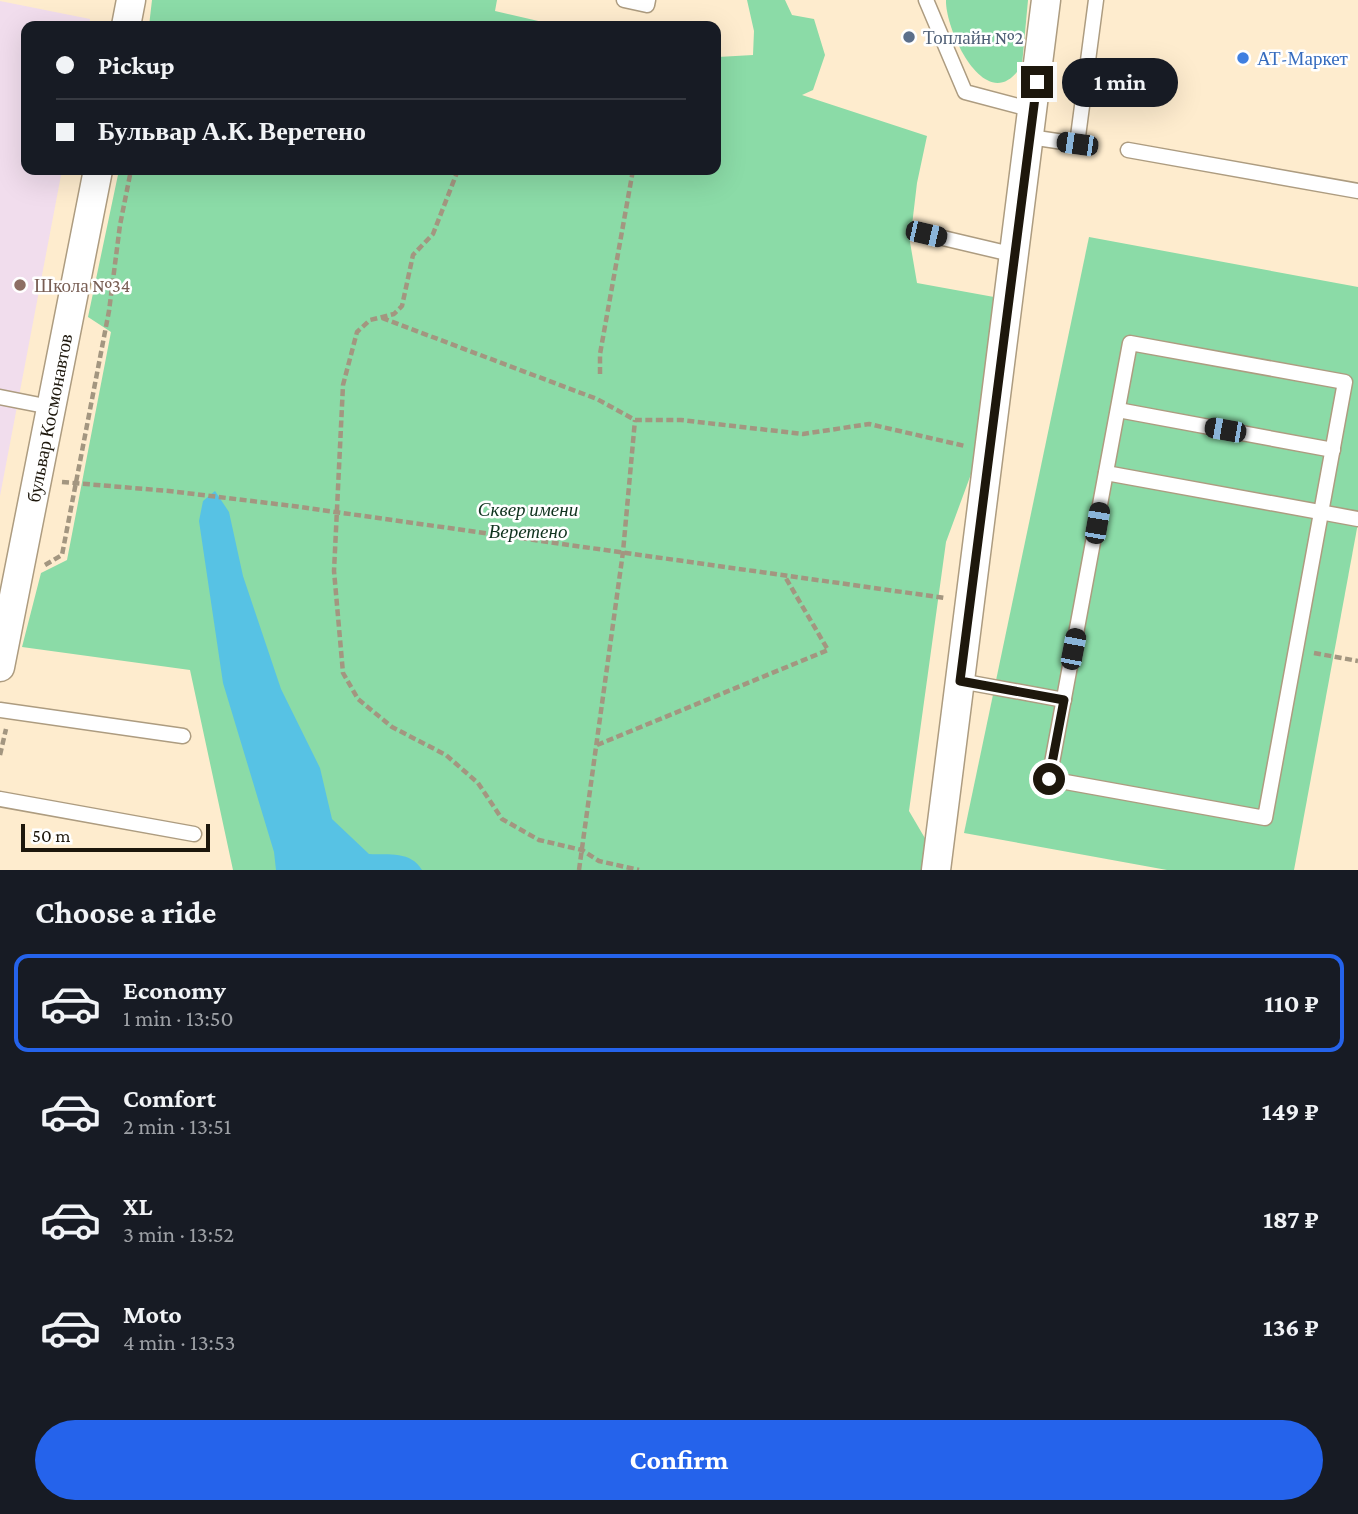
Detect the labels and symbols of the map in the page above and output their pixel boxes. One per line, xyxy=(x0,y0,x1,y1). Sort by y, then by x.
place label: Топлайн №2 xyxy=(923,27,1024,48)
marker: Топлайн №2 xyxy=(901,29,917,45)
place label: АТ-Маркет xyxy=(1257,48,1349,69)
marker: АТ-Маркет xyxy=(1235,50,1251,66)
callout: 1 min xyxy=(1062,57,1177,106)
route end xyxy=(1021,66,1053,98)
car xyxy=(1055,131,1100,157)
car xyxy=(904,219,949,249)
place label: Школа №34 xyxy=(34,275,131,296)
marker: Школа №34 xyxy=(12,277,28,293)
street label: бульвар Космонавтов xyxy=(23,332,77,504)
car xyxy=(1203,416,1248,444)
park label: Сквер имени Веретено xyxy=(478,499,578,542)
car xyxy=(1084,500,1111,546)
car xyxy=(1059,626,1088,672)
route start xyxy=(1033,763,1065,795)
scale bar xyxy=(21,821,210,853)

